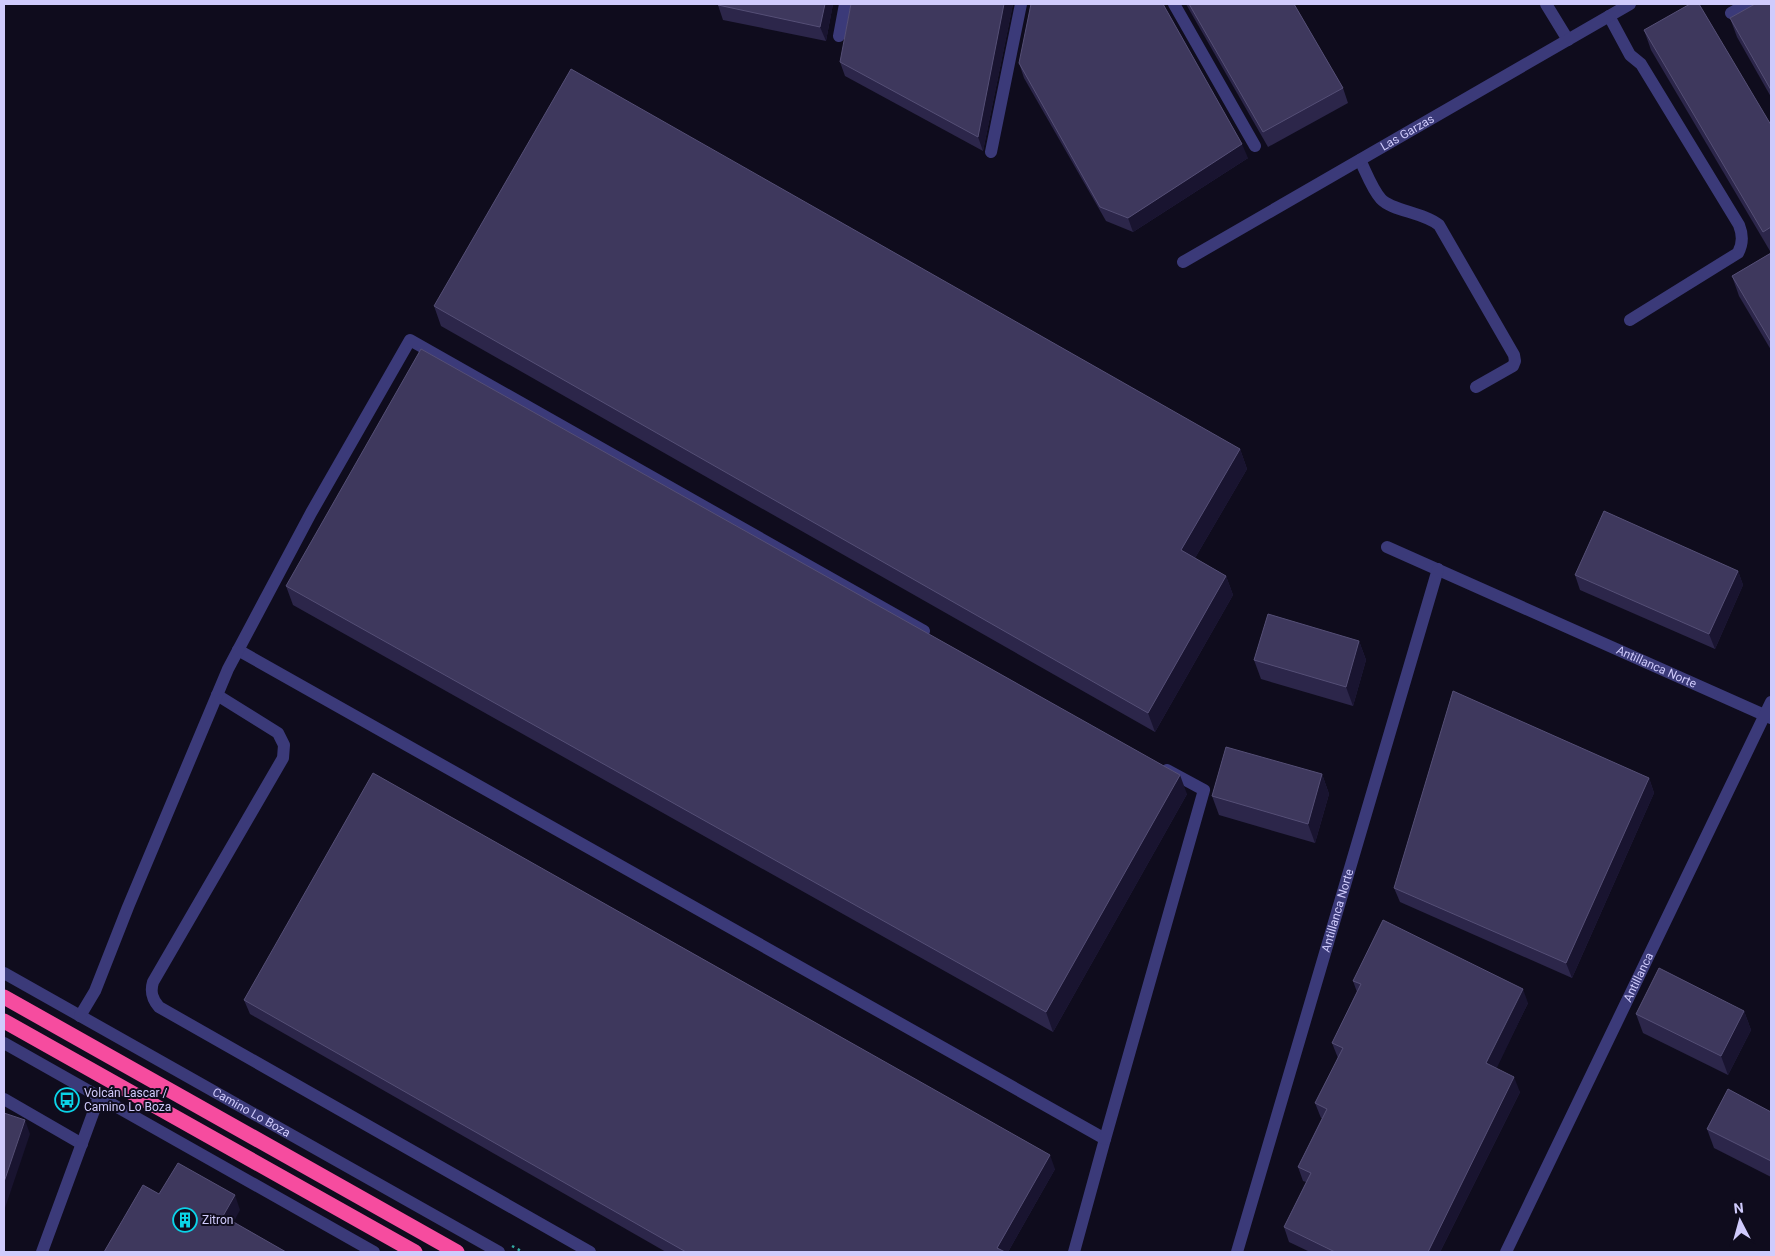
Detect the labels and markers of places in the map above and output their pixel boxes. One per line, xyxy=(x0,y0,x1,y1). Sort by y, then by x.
place label: Volcán Lascar / Camino Lo Boza xyxy=(84,1086,171,1114)
bus stop icon: Volcán Lascar / Camino Lo Boza xyxy=(54,1087,80,1113)
building icon: Zitron xyxy=(172,1207,198,1233)
place label: Zitron xyxy=(202,1213,233,1227)

